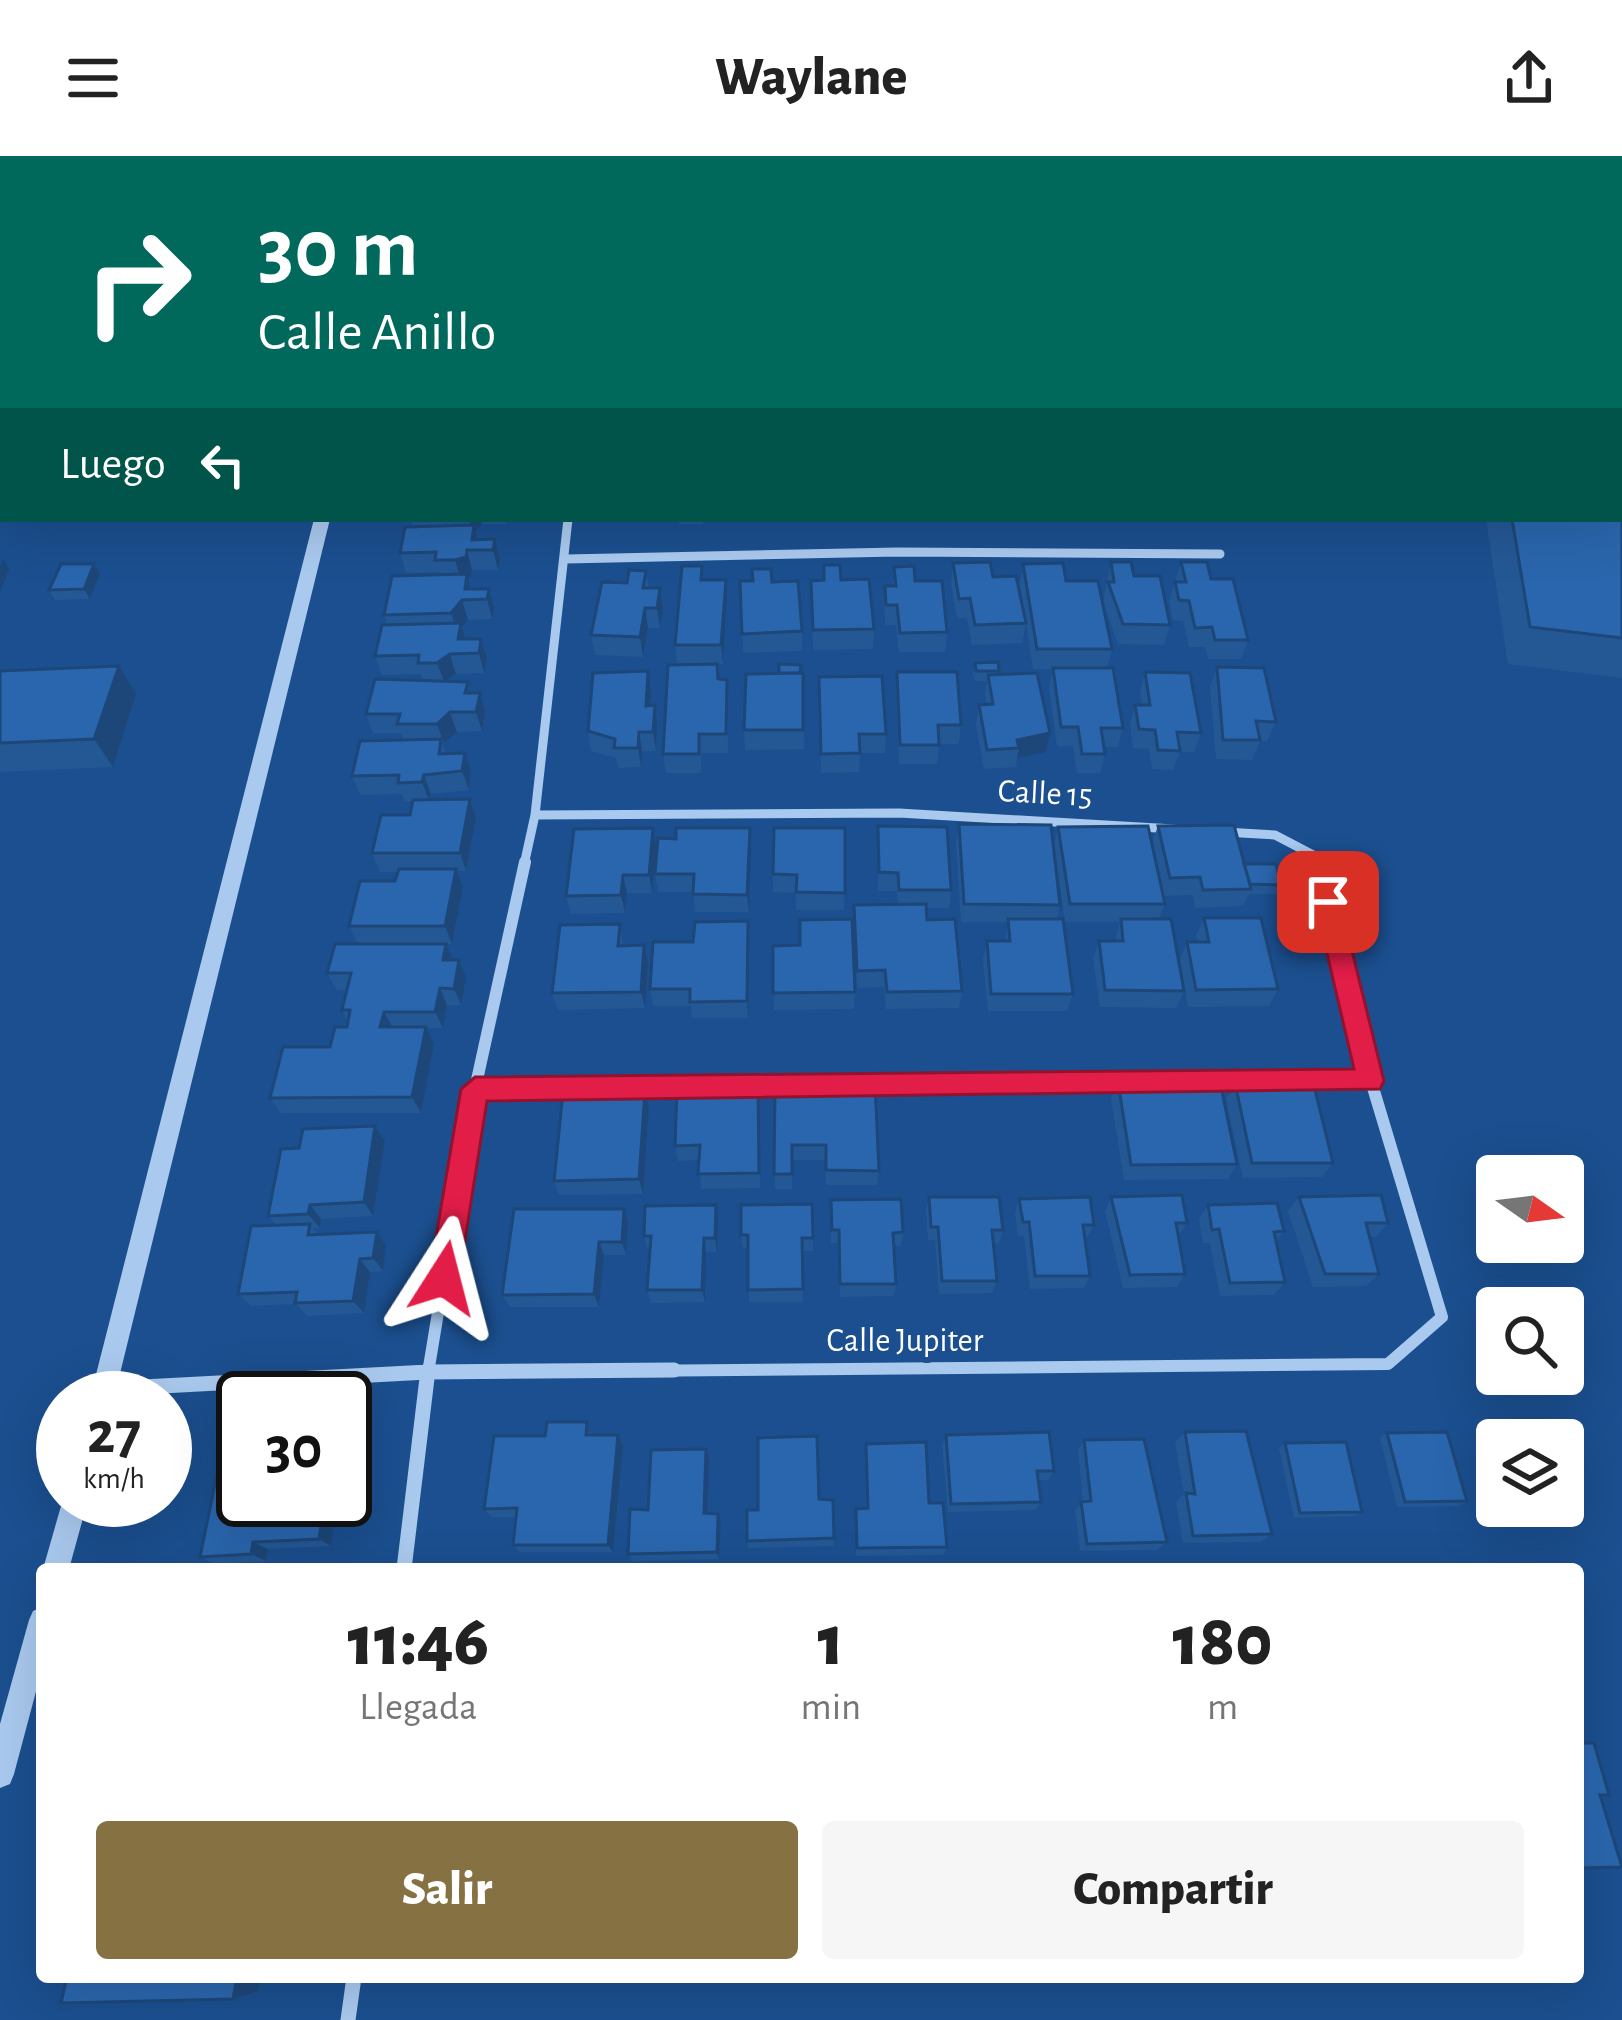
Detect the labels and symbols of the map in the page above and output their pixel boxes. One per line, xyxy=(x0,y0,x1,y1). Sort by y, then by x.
street label: Calle 15 xyxy=(997,775,1093,813)
pin xyxy=(1277,851,1379,953)
north arrow xyxy=(1476,1155,1584,1263)
position arrow xyxy=(381,1215,507,1341)
street label: Calle Jupiter xyxy=(827,1325,984,1358)
speed limit sign: 30 xyxy=(216,1371,372,1527)

